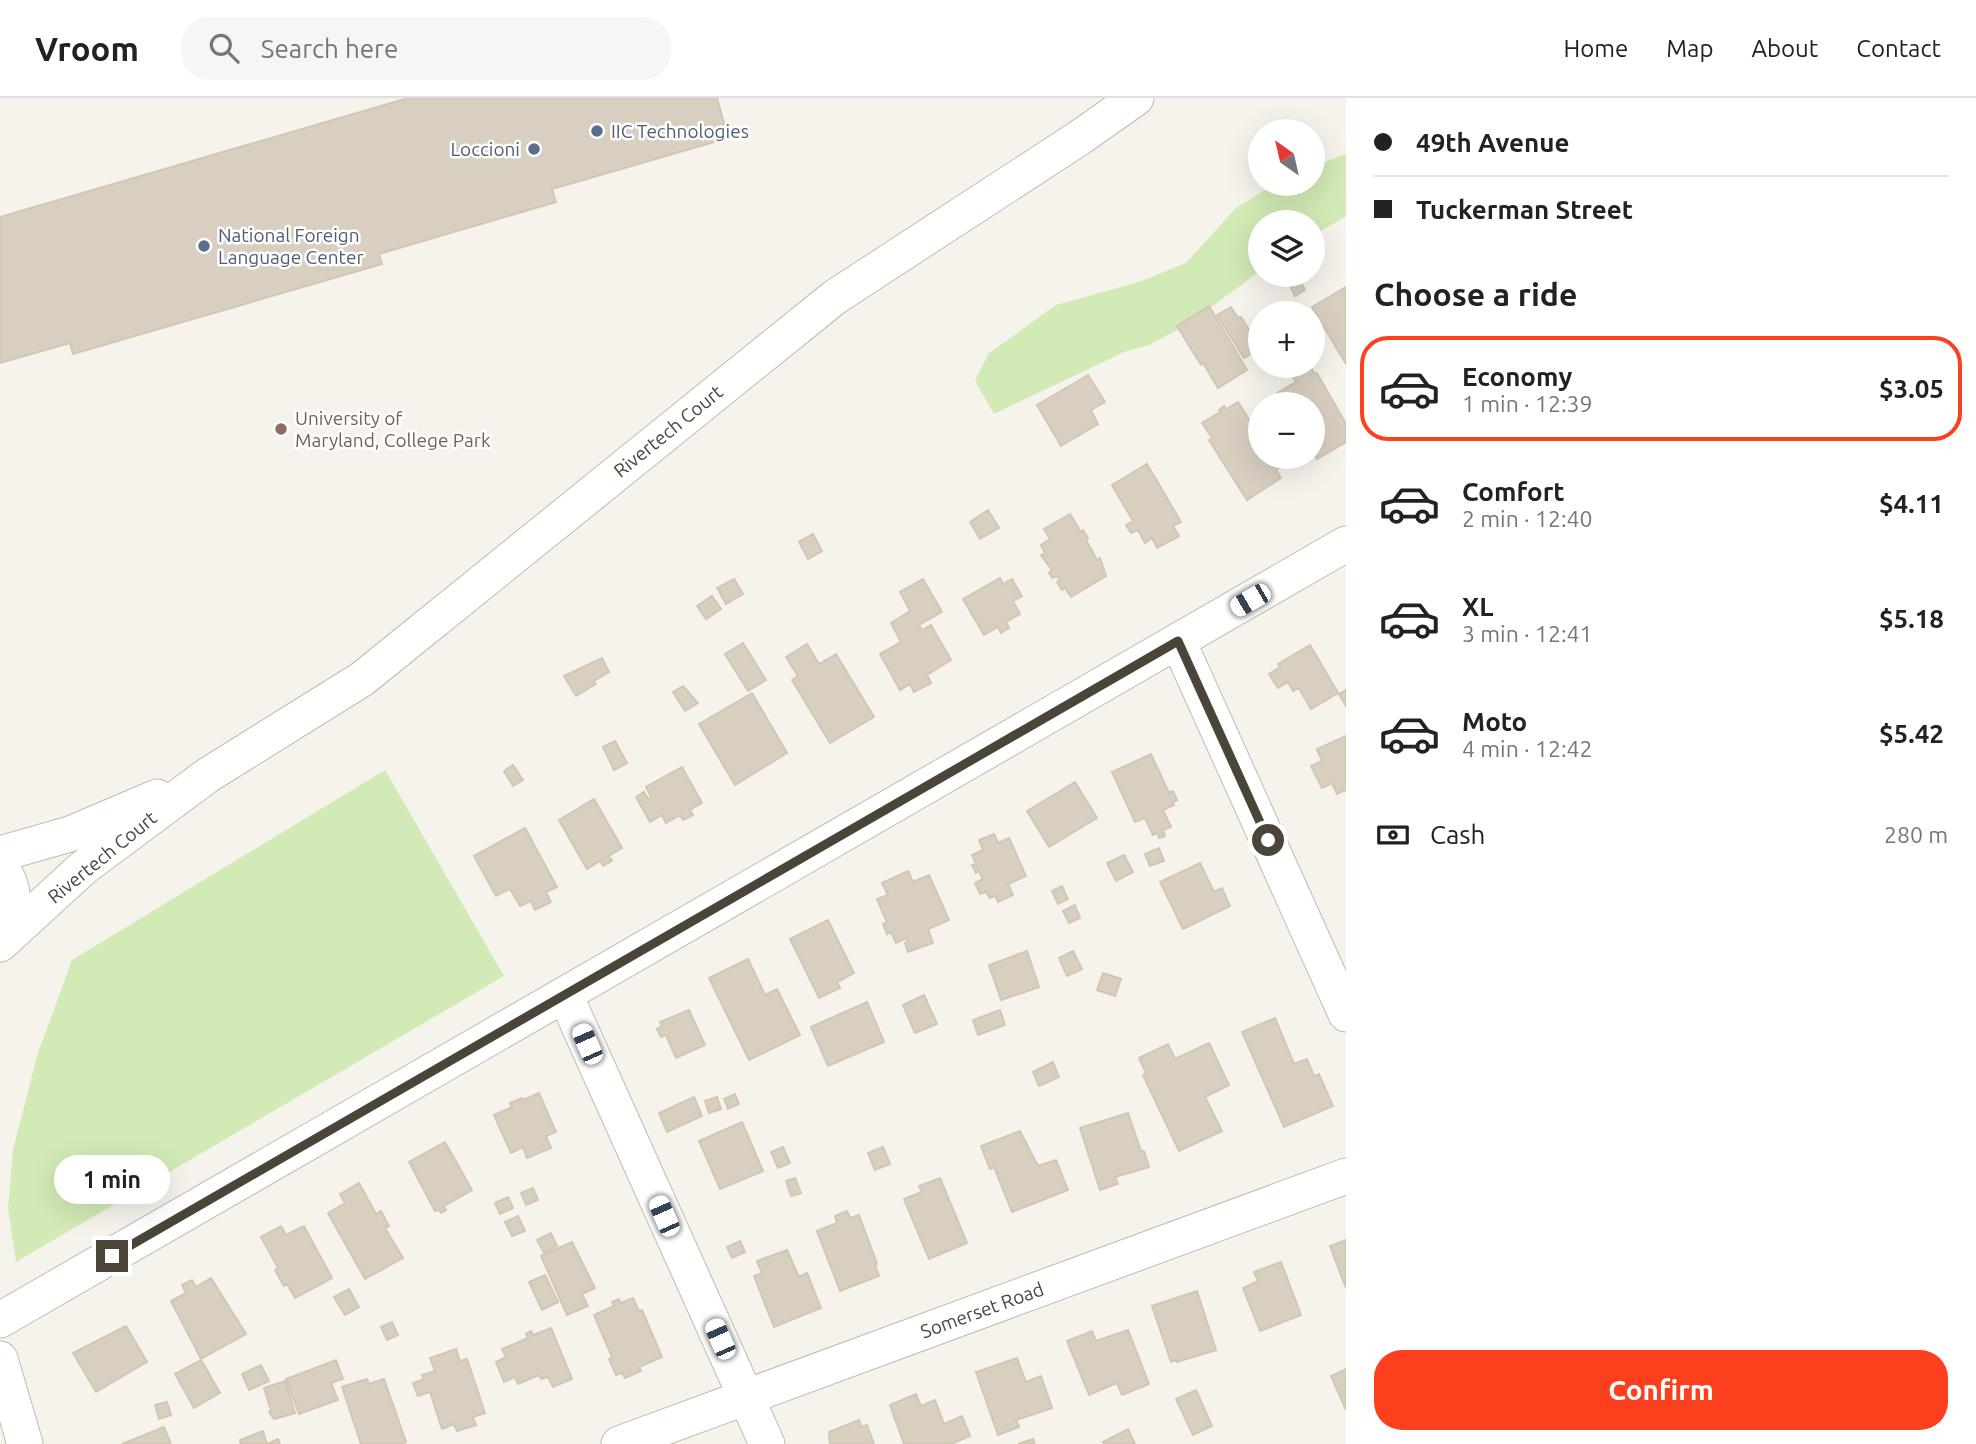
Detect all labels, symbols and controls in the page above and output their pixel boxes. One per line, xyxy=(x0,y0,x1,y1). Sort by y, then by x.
search box xyxy=(181,17,671,80)
icon: search xyxy=(205,29,243,67)
text: Vroom xyxy=(35,30,139,67)
text: Search here xyxy=(261,34,398,63)
text: Home xyxy=(1563,35,1628,62)
text: Map xyxy=(1666,35,1713,62)
text: About xyxy=(1751,35,1818,62)
text: Contact xyxy=(1856,35,1941,62)
north arrow xyxy=(1248,119,1325,196)
map controls xyxy=(1248,119,1325,469)
place label: IIC Technologies xyxy=(611,120,749,142)
marker: IIC Technologies xyxy=(589,123,605,139)
text: 49th Avenue xyxy=(1416,128,1569,157)
place label: Loccioni xyxy=(450,138,520,160)
marker: Loccioni xyxy=(526,141,542,157)
text: Tuckerman Street xyxy=(1416,195,1633,224)
button: layers xyxy=(1248,210,1325,287)
place label: National Foreign Language Center xyxy=(218,224,364,268)
marker: National Foreign Language Center xyxy=(196,238,212,254)
text: Choose a ride xyxy=(1374,276,1577,312)
button: + xyxy=(1248,301,1325,378)
icon: car xyxy=(1378,357,1441,420)
text: Economy xyxy=(1462,362,1572,391)
text: $3.05 xyxy=(1879,374,1944,403)
street label: Rivertech Court xyxy=(609,380,727,482)
text: 1 min · 12:39 xyxy=(1462,391,1593,416)
button: − xyxy=(1248,392,1325,469)
place label: University of Maryland, College Park xyxy=(295,407,491,451)
marker: University of Maryland, College Park xyxy=(273,421,289,437)
icon: car xyxy=(1378,472,1441,535)
text: Comfort xyxy=(1462,477,1565,506)
text: $4.11 xyxy=(1879,489,1944,518)
text: 2 min · 12:40 xyxy=(1462,506,1593,531)
car xyxy=(1227,580,1274,620)
icon: car xyxy=(1378,587,1441,650)
text: XL xyxy=(1462,592,1493,621)
text: $5.18 xyxy=(1879,604,1944,633)
text: 3 min · 12:41 xyxy=(1462,621,1593,646)
icon: car xyxy=(1378,702,1441,765)
text: Moto xyxy=(1462,707,1527,736)
text: $5.42 xyxy=(1879,719,1944,748)
text: 4 min · 12:42 xyxy=(1462,736,1593,761)
street label: Rivertech Court xyxy=(43,806,161,908)
icon: cash xyxy=(1374,816,1412,854)
text: Cash xyxy=(1430,820,1485,849)
text: 280 m xyxy=(1884,822,1948,847)
route start xyxy=(1252,824,1284,856)
car xyxy=(569,1021,606,1067)
callout: 1 min xyxy=(54,1154,170,1204)
text: 1 min xyxy=(83,1167,141,1192)
car xyxy=(646,1193,683,1239)
route end xyxy=(96,1240,128,1272)
street label: Somerset Road xyxy=(917,1278,1047,1342)
car xyxy=(702,1316,739,1362)
button: Confirm xyxy=(1374,1350,1948,1430)

